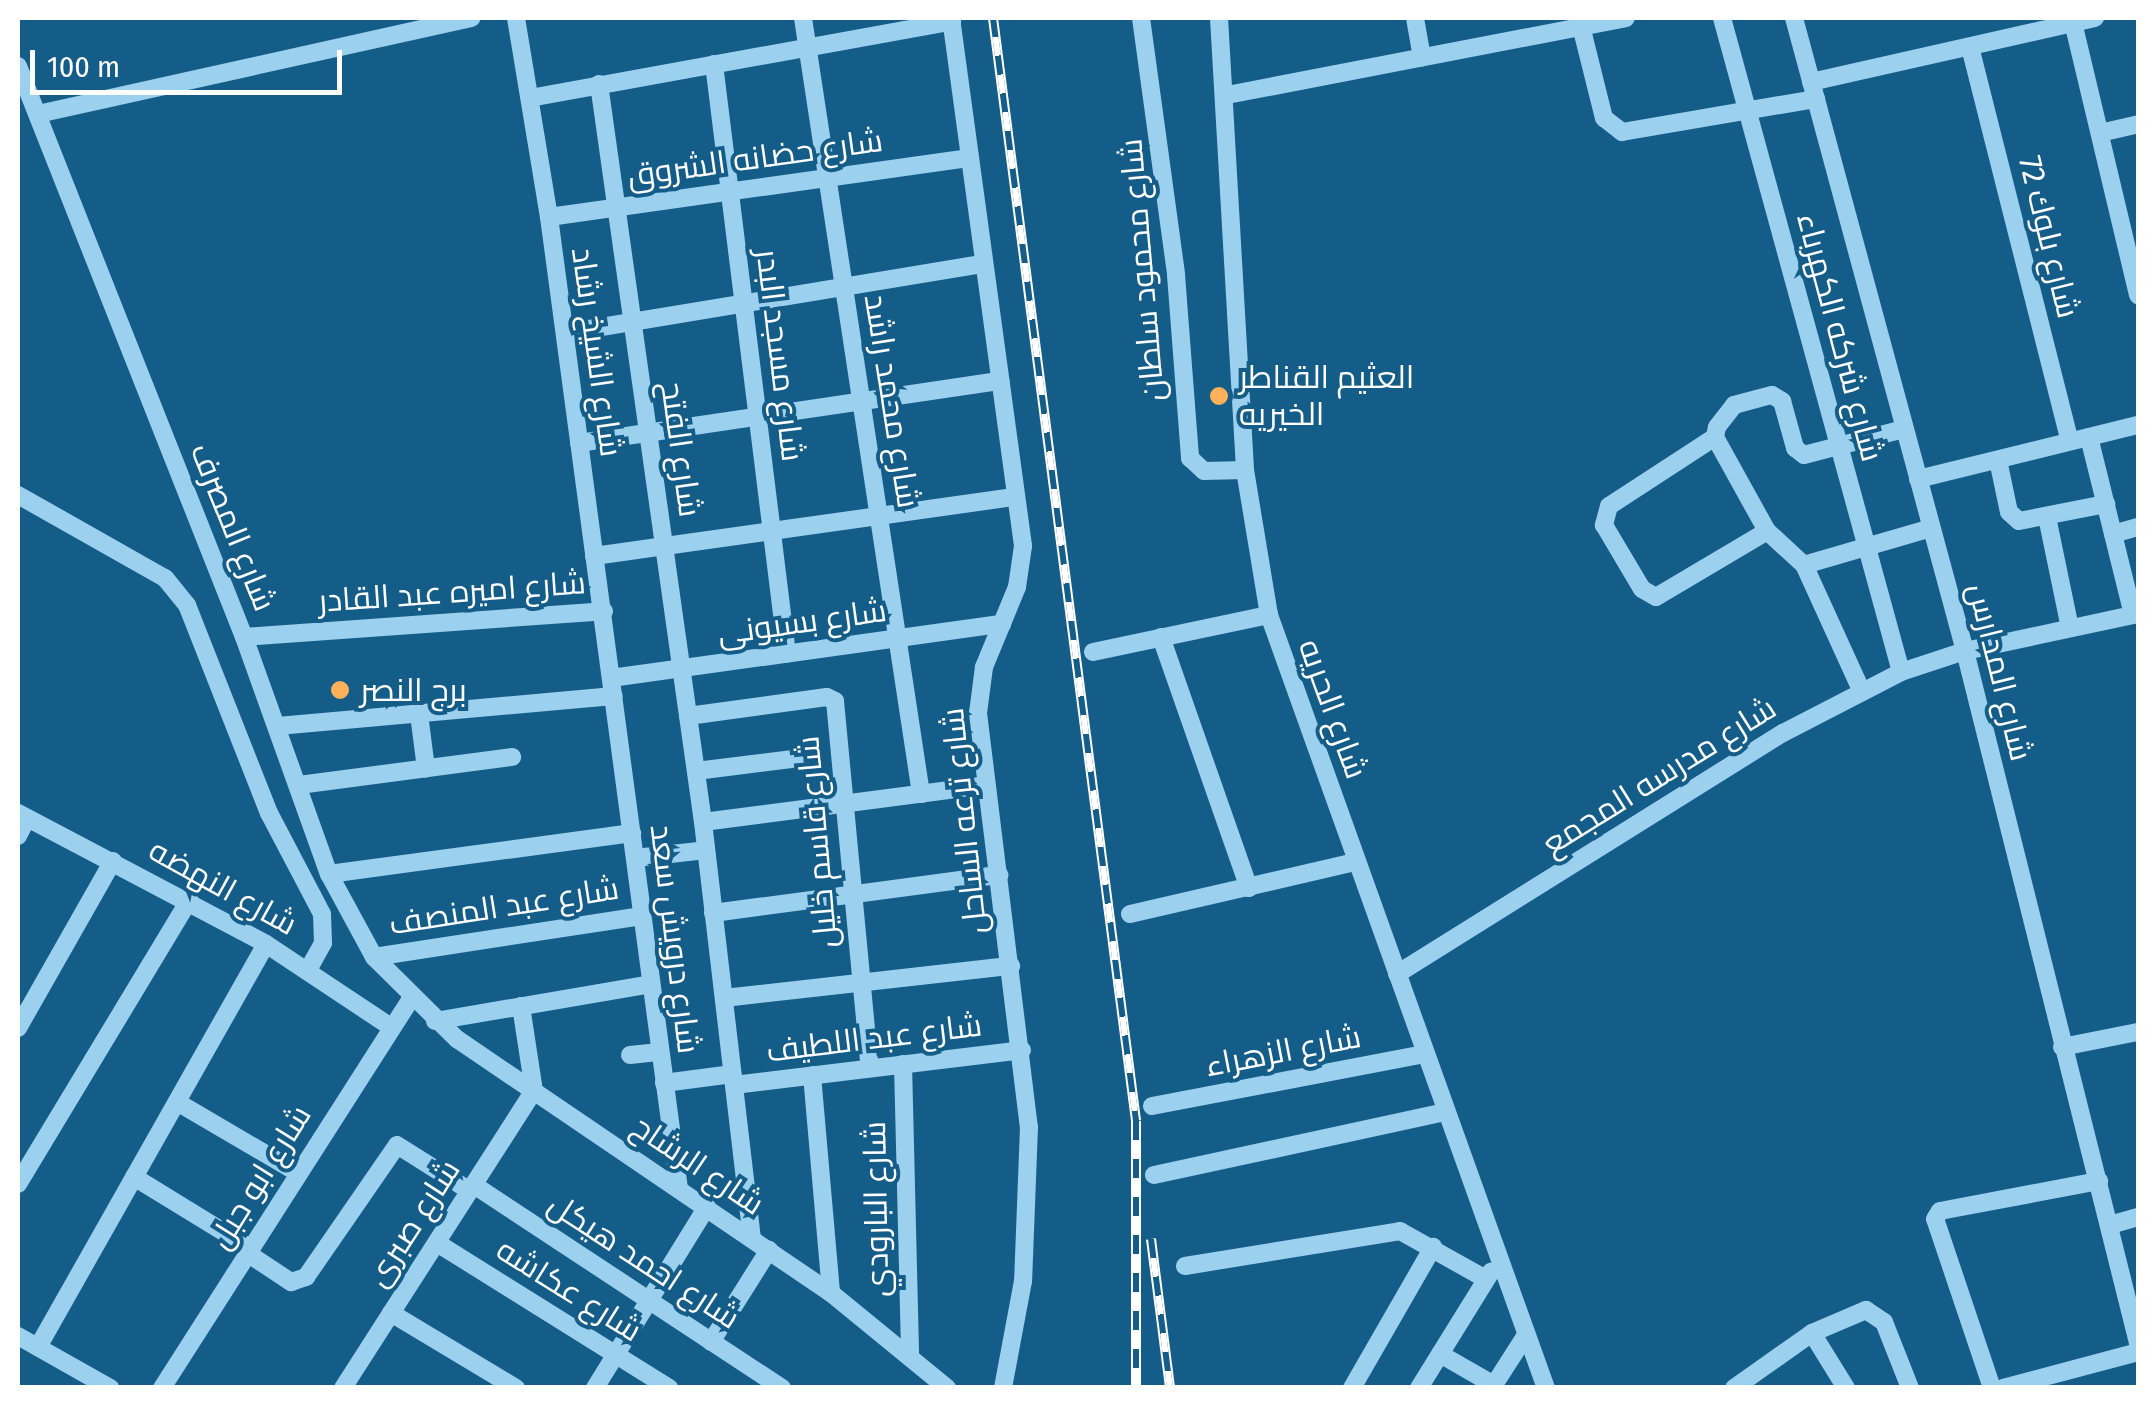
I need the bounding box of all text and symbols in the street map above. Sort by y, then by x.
scale bar [35,30,348,92]
text: 100 m [47,49,120,85]
street label: شارع حضانه الشروق [625,121,885,195]
street label: شارع محمود سلطان [1111,137,1173,403]
street label: شارع بلوك 72 [2010,152,2088,322]
street label: شارع شركه الكهرباء [1788,209,1892,465]
street label: شارع الشيخ رشاد [563,245,631,459]
street label: شارع مسجد البدر [748,247,812,463]
street label: شارع محمد راشد [856,291,928,511]
place label: العثيم القناطر الخيريه [1239,359,1414,434]
street label: شارع الفتح [652,379,710,519]
marker: العثيم القناطر الخيريه [1208,385,1230,407]
street label: شارع المصرف [182,438,284,616]
street label: شارع اميره عبد القادر [317,563,587,621]
street label: شارع المدارس [1959,579,2041,765]
street label: شارع بسيونى [715,591,889,653]
street label: شارع الحريه [1290,634,1376,784]
place label: برج النصر [360,671,467,709]
marker: برج النصر [329,679,351,701]
street label: شارع مدرسه المجمع [1535,689,1783,863]
street label: شارع ترعه الساحل [933,706,995,936]
street label: شارع قاسم خليل [789,734,845,950]
street label: شارع درويش سعد [642,822,708,1056]
street label: شارع النهضه [142,831,304,943]
street label: شارع عبد المنصف [386,869,622,943]
street label: شارع عبد اللطيف [764,1006,984,1070]
street label: شارع الزهراء [1202,1017,1364,1085]
street label: شارع ابو جبل [201,1098,319,1256]
street label: شارع الرشاح [625,1107,771,1223]
street label: شارع البارودي [855,1121,897,1297]
street label: شارع صبرى [358,1152,468,1294]
street label: شارع احمد هيكل [541,1185,747,1337]
street label: شارع عكاشه [489,1230,649,1350]

